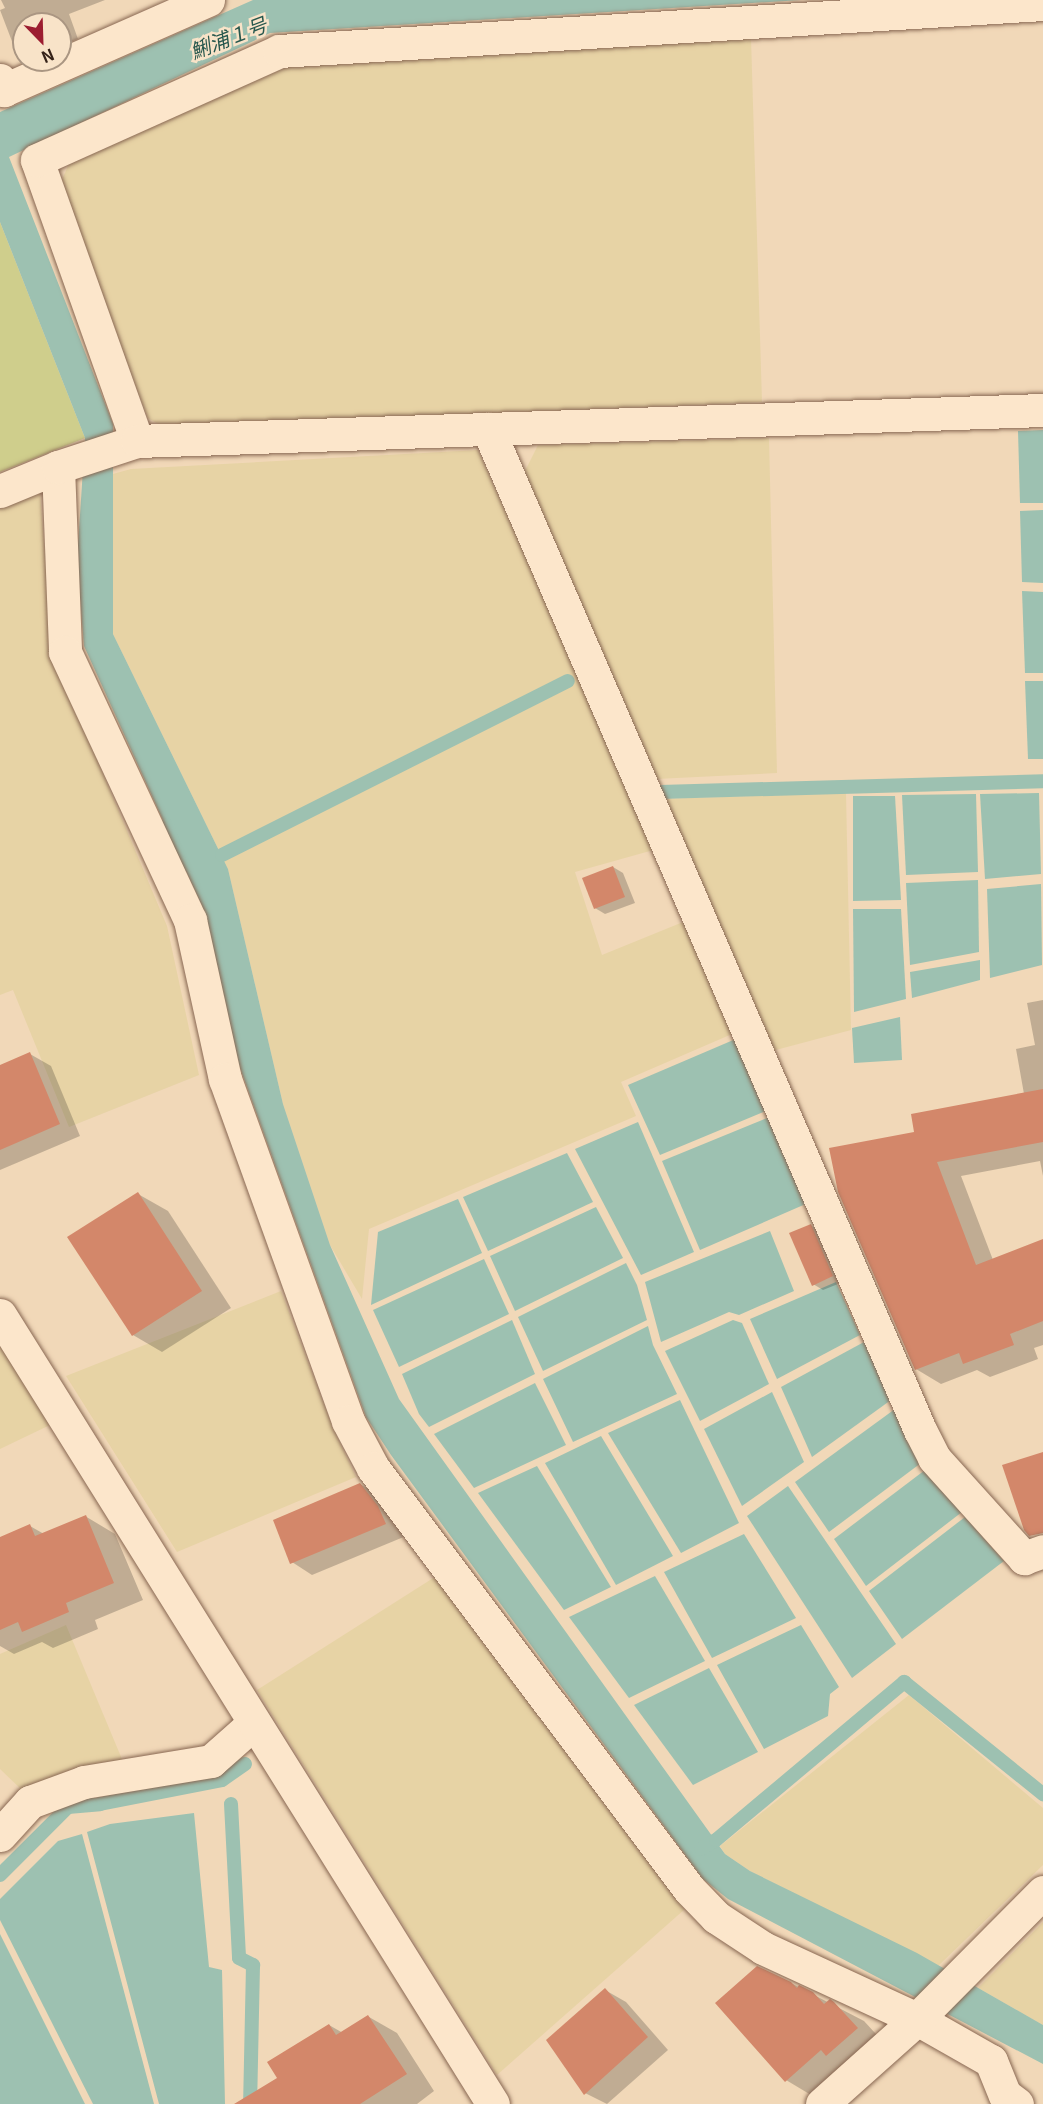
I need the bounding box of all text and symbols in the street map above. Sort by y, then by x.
water label: 鯏浦１号 [186,11,270,63]
north arrow [12,12,72,72]
text: N [38,43,58,70]

